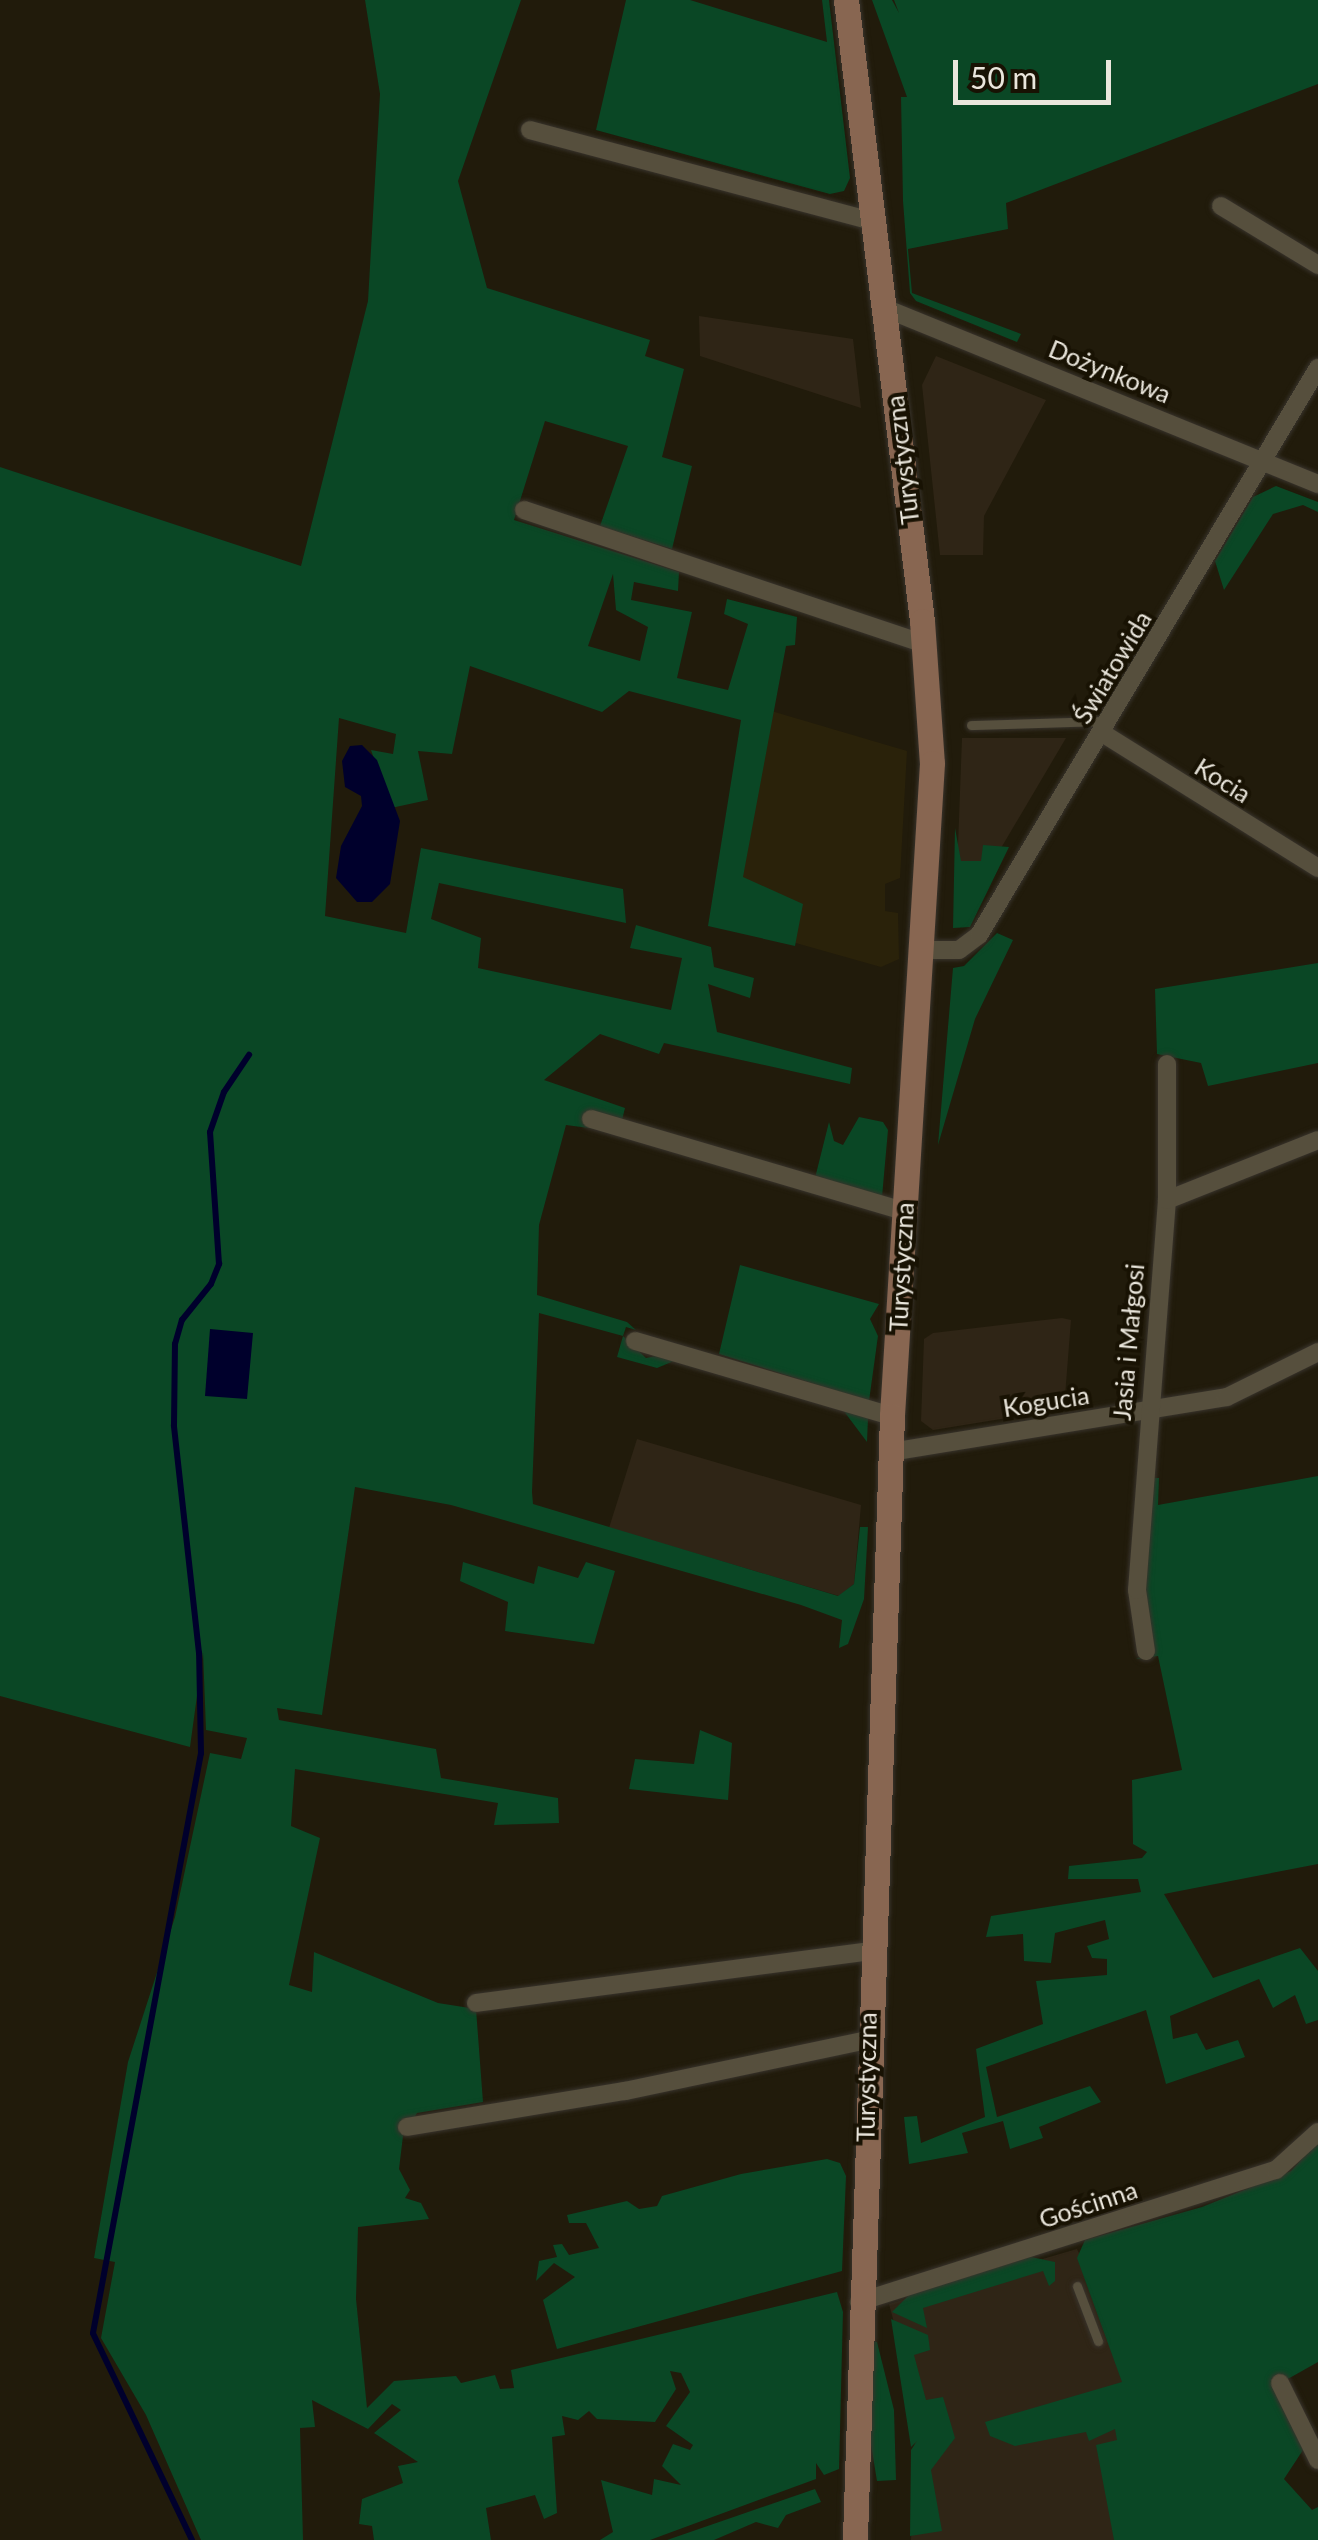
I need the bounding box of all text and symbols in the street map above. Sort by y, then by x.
scale bar [958,40,1116,102]
text: 50 m [970,59,1037,95]
street label: Dożynkowa [1045,333,1175,409]
street label: Turystyczna [879,394,925,526]
street label: Światowida [1067,605,1157,729]
street label: Kocia [1190,751,1256,809]
street label: Turystyczna [883,1201,919,1333]
street label: Jasia i Małgosi [1106,1262,1150,1422]
street label: Kogucia [1001,1379,1091,1423]
street label: Turystyczna [850,2012,882,2142]
street label: Gościnna [1035,2174,1141,2234]

